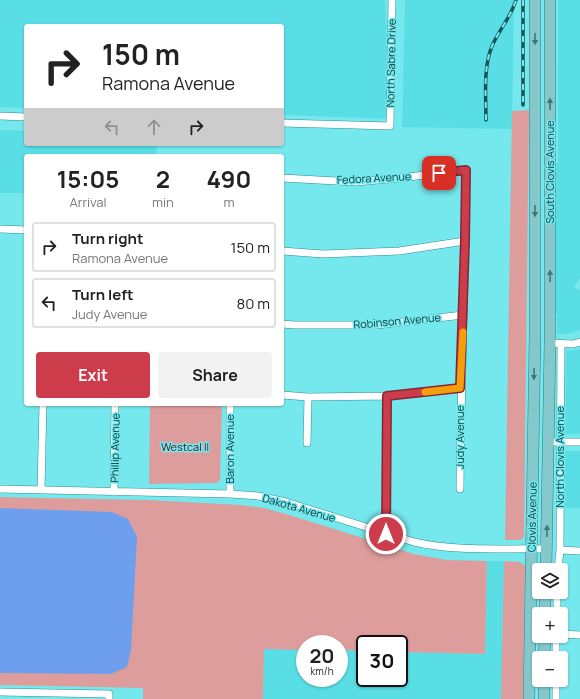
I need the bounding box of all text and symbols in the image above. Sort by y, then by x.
street label: North Sabre Drive [382,18,399,107]
one-way arrow [532,33,538,46]
text: 150 m [102,35,180,73]
icon: right [36,40,88,92]
text: Ramona Avenue [102,71,235,95]
one-way arrow [547,97,553,110]
icon: left [101,116,123,138]
icon: ahead [143,116,165,138]
icon: right [185,116,207,138]
street label: South Clovis Avenue [542,120,557,224]
pin [422,156,456,190]
text: 15:05 [57,162,119,195]
text: 2 [156,162,170,195]
text: 490 [207,162,251,195]
icon: arrive [428,162,450,184]
street label: Fedora Avenue [336,168,412,187]
text: Arrival [69,193,107,211]
text: min [152,193,174,211]
text: m [223,193,234,211]
one-way arrow [532,205,538,218]
text: Turn right [72,228,143,249]
icon: right [38,236,60,258]
text: 150 m [231,237,270,258]
text: Ramona Avenue [72,249,168,267]
one-way arrow [547,269,553,282]
text: Turn left [72,284,134,305]
icon: left [38,292,60,314]
text: 80 m [236,293,270,314]
text: Judy Avenue [72,305,147,323]
street label: Robinson Avenue [353,309,442,332]
button: Exit [36,352,150,398]
button: Share [158,352,272,398]
one-way arrow [531,368,537,381]
street label: Judy Avenue [452,405,467,469]
street label: North Clovis Avenue [552,406,567,508]
street label: Phillip Avenue [106,412,123,483]
street label: Baron Avenue [222,414,237,484]
park label: Westcal II [161,439,209,454]
street label: Clovis Avenue [523,481,540,552]
street label: Dakota Avenue [261,490,338,525]
position arrow [365,513,407,555]
one-way arrow [543,525,550,537]
map controls [532,563,568,687]
button: layers [532,563,568,599]
button: + [532,607,568,643]
speed limit sign: 30 [356,635,408,687]
text: 20 [309,642,335,669]
button: − [532,651,568,687]
text: km/h [310,664,334,678]

